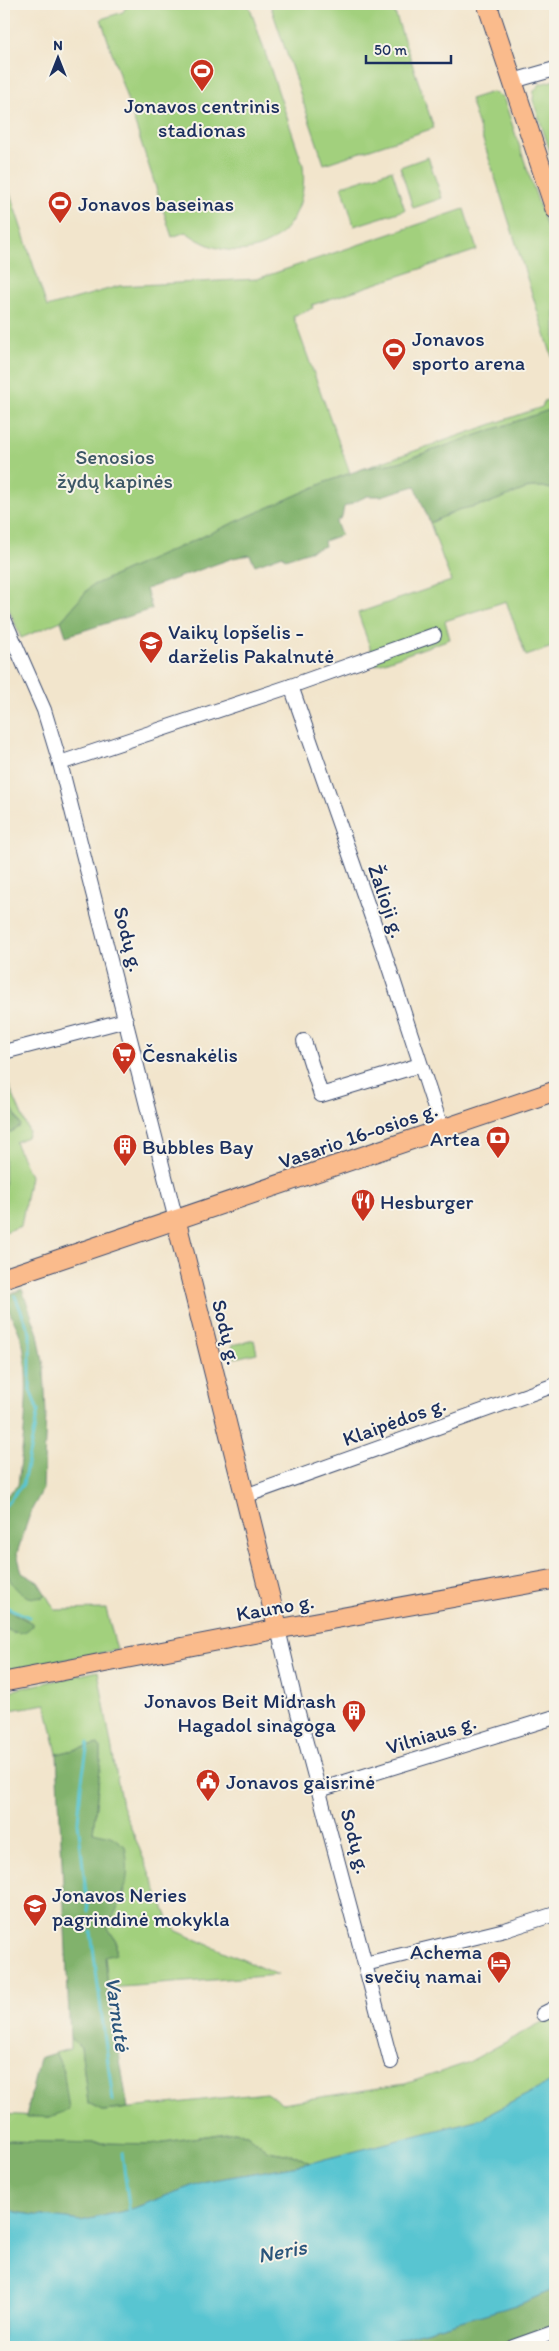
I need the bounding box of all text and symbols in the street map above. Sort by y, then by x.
north arrow [32,32,82,82]
scale bar [366,32,452,64]
text: N [53,37,63,54]
text: 50 m [374,41,407,59]
sports icon: Jonavos centrinis stadionas [189,58,215,92]
place label: Jonavos centrinis stadionas [124,93,280,142]
sports icon: Jonavos baseinas [47,190,73,224]
place label: Jonavos baseinas [78,191,234,216]
place label: Jonavos sporto arena [412,326,525,375]
sports icon: Jonavos sporto arena [381,337,407,371]
park label: Senosios žydų kapinės [57,444,173,493]
place label: Vaikų lopšelis - darželis Pakalnutė [168,619,334,668]
school or university icon: Vaikų lopšelis - darželis Pakalnutė [138,630,164,664]
street label: Žalioji g. [363,861,411,941]
street label: Sodų g. [108,904,150,974]
supermarket icon: Česnakėlis [111,1041,137,1075]
place label: Česnakėlis [142,1042,238,1067]
street label: Vasario 16-osios g. [275,1096,441,1174]
bank icon: Artea [485,1125,511,1159]
place label: Artea [430,1126,480,1151]
building icon: Bubbles Bay [112,1133,138,1167]
place label: Bubbles Bay [142,1134,253,1159]
restaurant icon: Hesburger [350,1188,376,1222]
place label: Hesburger [380,1189,474,1214]
street label: Sodų g. [207,1297,247,1367]
street label: Klaipėdos g. [339,1391,449,1451]
street label: Kauno g. [234,1588,316,1626]
place label: Jonavos Beit Midrash Hagadol sinagoga [144,1688,336,1737]
building icon: Jonavos Beit Midrash Hagadol sinagoga [341,1699,367,1733]
street label: Vilniaus g. [383,1708,479,1760]
public building icon: Jonavos gaisrinė [195,1768,221,1802]
place label: Jonavos gaisrinė [226,1769,375,1794]
street label: Sodų g. [335,1806,377,1876]
place label: Jonavos Neries pagrindinė mokykla [52,1882,230,1931]
school or university icon: Jonavos Neries pagrindinė mokykla [22,1893,48,1927]
place label: Achema svečių namai [365,1939,482,1988]
hotel icon: Achema svečių namai [486,1950,512,1984]
water label: Varnutė [99,1975,137,2054]
water label: Neris [255,2233,310,2269]

